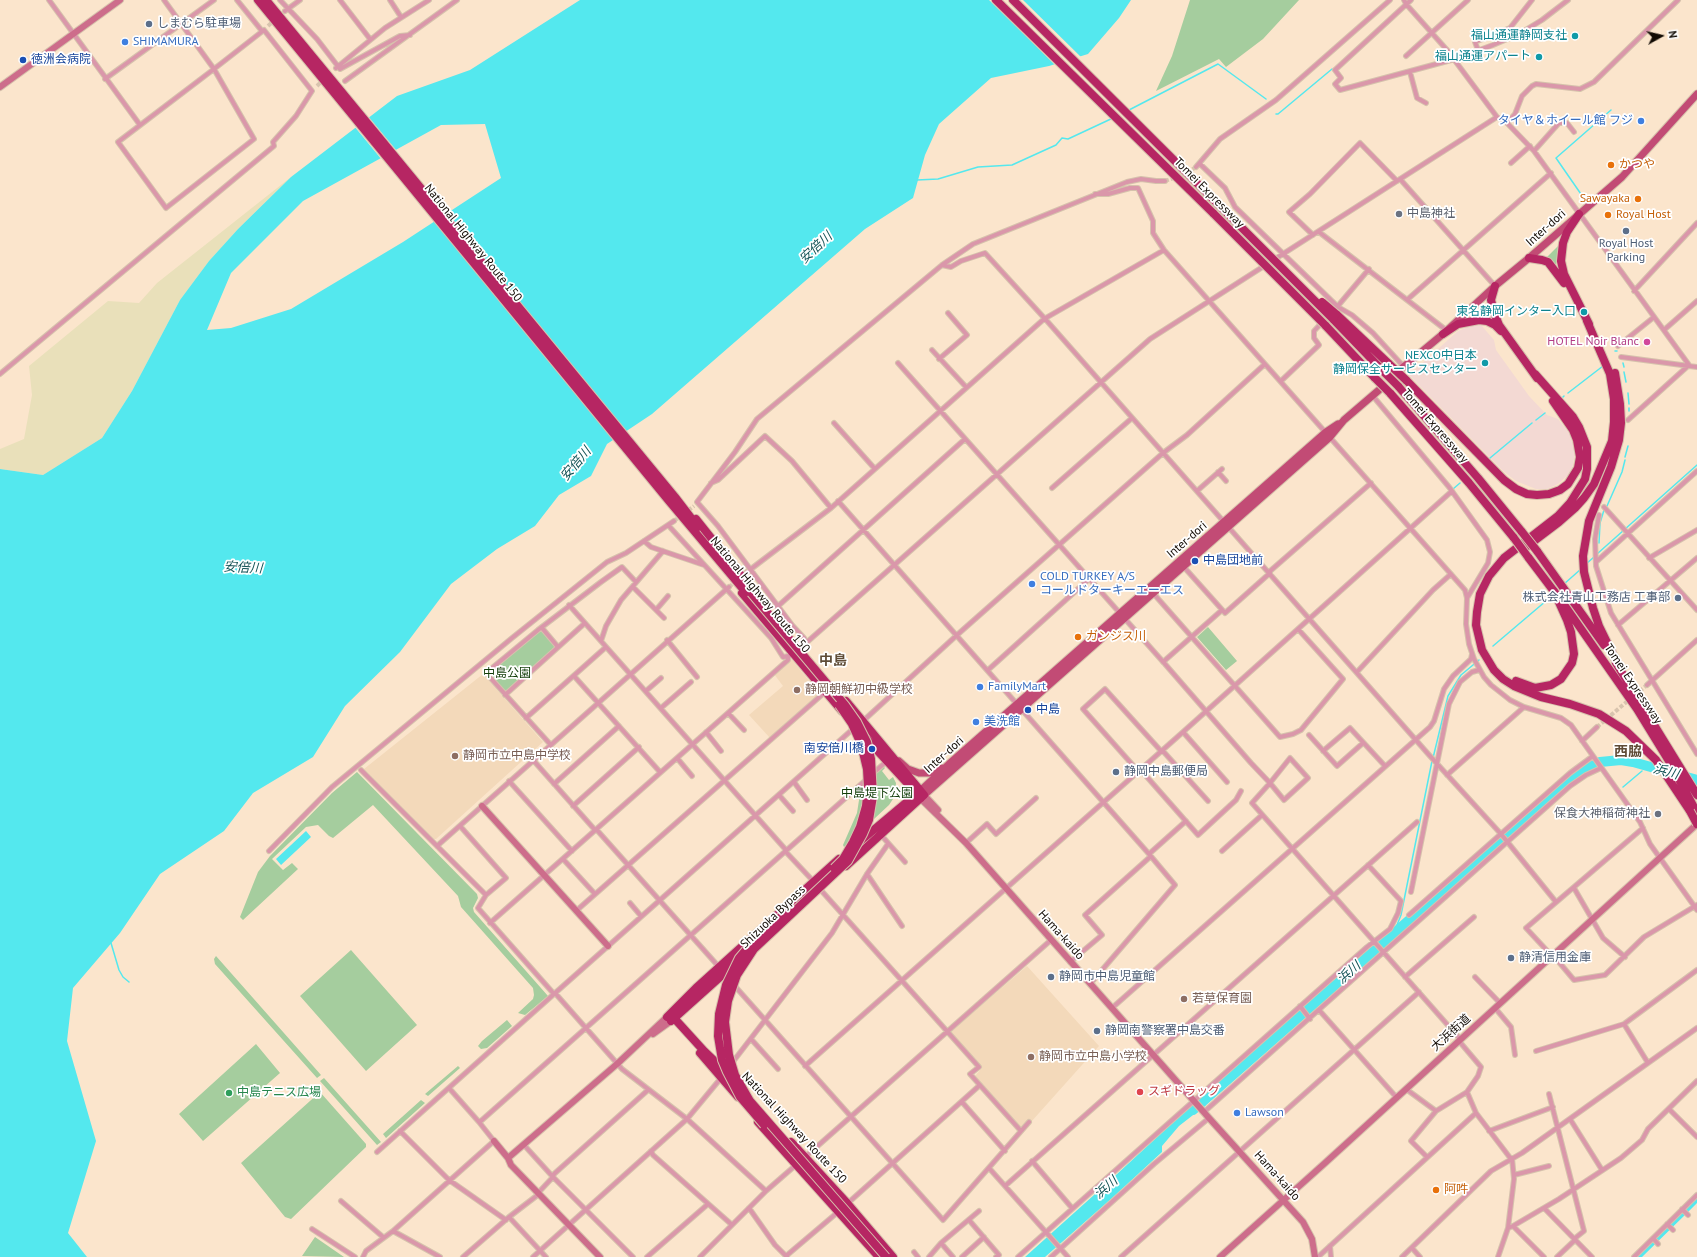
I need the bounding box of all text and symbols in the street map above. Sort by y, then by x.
north arrow [1641,16,1681,56]
place label: しまむら駐車場 [157,17,241,31]
marker: しまむら駐車場 [144,19,154,29]
place label: 福山通運静岡支社 [1471,29,1567,43]
text: N [1665,30,1680,39]
marker: 福山通運静岡支社 [1570,31,1580,41]
place label: SHIMAMURA [133,35,199,49]
marker: SHIMAMURA [120,37,130,47]
place label: 福山通運アパート [1435,50,1531,64]
marker: 福山通運アパート [1534,52,1544,62]
place label: 徳洲会病院 [31,53,91,67]
marker: 徳洲会病院 [18,55,28,65]
place label: タイヤ＆ホイール館 フジ [1498,114,1633,128]
marker: タイヤ＆ホイール館 フジ [1636,116,1646,126]
street label: Tomei Expressway [1171,155,1247,231]
place label: かつや [1619,158,1655,172]
marker: かつや [1606,160,1616,170]
street label: National Highway Route 150 [421,181,525,305]
place label: Sawayaka [1580,192,1630,206]
marker: Sawayaka [1633,194,1643,204]
street label: Inter-dori [1523,206,1569,250]
place label: 中島神社 [1407,207,1455,221]
place label: Royal Host [1616,208,1671,222]
marker: 中島神社 [1394,209,1404,219]
marker: Royal Host [1603,210,1613,220]
marker: Royal Host Parking [1621,226,1631,236]
water label: 安倍川 [796,229,836,267]
place label: Royal Host Parking [1599,237,1653,265]
place label: 東名静岡インター入口 [1456,305,1576,319]
marker: 東名静岡インター入口 [1579,307,1589,317]
place label: HOTEL Noir Blanc [1547,335,1639,349]
marker: HOTEL Noir Blanc [1642,337,1652,347]
place label: NEXCO中日本 静岡保全サービスセンター [1333,349,1477,377]
marker: NEXCO中日本 静岡保全サービスセンター [1480,358,1490,368]
street label: Tomei Expressway [1399,386,1471,466]
water label: 安倍川 [557,444,595,484]
street label: Inter-dori [1164,519,1210,561]
street label: National Highway Route 150 [707,534,813,656]
place label: 中島団地前 [1203,554,1263,568]
marker: 中島団地前 [1190,556,1200,566]
water label: 安倍川 [223,559,263,577]
place label: COLD TURKEY A/S コールドターキーエーエス [1040,570,1184,598]
marker: COLD TURKEY A/S コールドターキーエーエス [1027,579,1037,589]
place label: 株式会社青山工務店 工事部 [1523,591,1670,605]
marker: 株式会社青山工務店 工事部 [1673,593,1683,603]
place label: ガンジス川 [1086,630,1146,644]
marker: ガンジス川 [1073,632,1083,642]
street label: Tomei Expressway [1601,641,1665,727]
district label: 中島 [819,653,847,669]
park label: 中島公園 [483,667,531,681]
place label: FamilyMart [988,680,1046,694]
marker: FamilyMart [975,682,985,692]
place label: 静岡朝鮮初中級学校 [805,683,913,697]
marker: 静岡朝鮮初中級学校 [792,685,802,695]
place label: 中島 [1036,703,1060,717]
marker: 中島 [1023,705,1033,715]
place label: 美洗館 [984,715,1020,729]
marker: 美洗館 [971,717,981,727]
street label: Inter-dori [921,733,967,777]
place label: 南安倍川橋 [804,742,864,756]
marker: 南安倍川橋 [867,744,877,754]
district label: 西脇 [1614,744,1642,760]
place label: 静岡市立中島中学校 [463,749,571,763]
marker: 静岡市立中島中学校 [450,751,460,761]
water label: 浜川 [1651,761,1681,783]
place label: 静岡中島郵便局 [1124,765,1208,779]
marker: 静岡中島郵便局 [1111,767,1121,777]
park label: 中島堤下公園 [841,787,913,801]
place label: 保食大神稲荷神社 [1554,807,1650,821]
marker: 保食大神稲荷神社 [1653,809,1663,819]
street label: Shizuoka Bypass [738,882,808,952]
street label: Hama-kaido [1035,907,1087,963]
place label: 静清信用金庫 [1519,951,1591,965]
marker: 静清信用金庫 [1506,953,1516,963]
water label: 浜川 [1334,959,1364,987]
place label: 静岡市中島児童館 [1059,970,1155,984]
marker: 静岡市中島児童館 [1046,972,1056,982]
place label: 若草保育園 [1192,992,1252,1006]
marker: 若草保育園 [1179,994,1189,1004]
street label: 大浜街道 [1428,1012,1474,1054]
place label: 静岡南警察署中島交番 [1105,1024,1225,1038]
marker: 静岡南警察署中島交番 [1092,1026,1102,1036]
place label: 静岡市立中島小学校 [1039,1050,1147,1064]
marker: 静岡市立中島小学校 [1026,1052,1036,1062]
street label: National Highway Route 150 [739,1069,849,1187]
place label: スギドラッグ [1148,1085,1220,1099]
place label: 中島テニス広場 [237,1086,321,1100]
marker: スギドラッグ [1135,1087,1145,1097]
marker: 中島テニス広場 [224,1088,234,1098]
place label: Lawson [1245,1106,1284,1120]
marker: Lawson [1232,1108,1242,1118]
street label: Hama-kaido [1251,1148,1303,1204]
water label: 浜川 [1091,1174,1121,1202]
place label: 阿吽 [1444,1183,1468,1197]
marker: 阿吽 [1431,1185,1441,1195]

